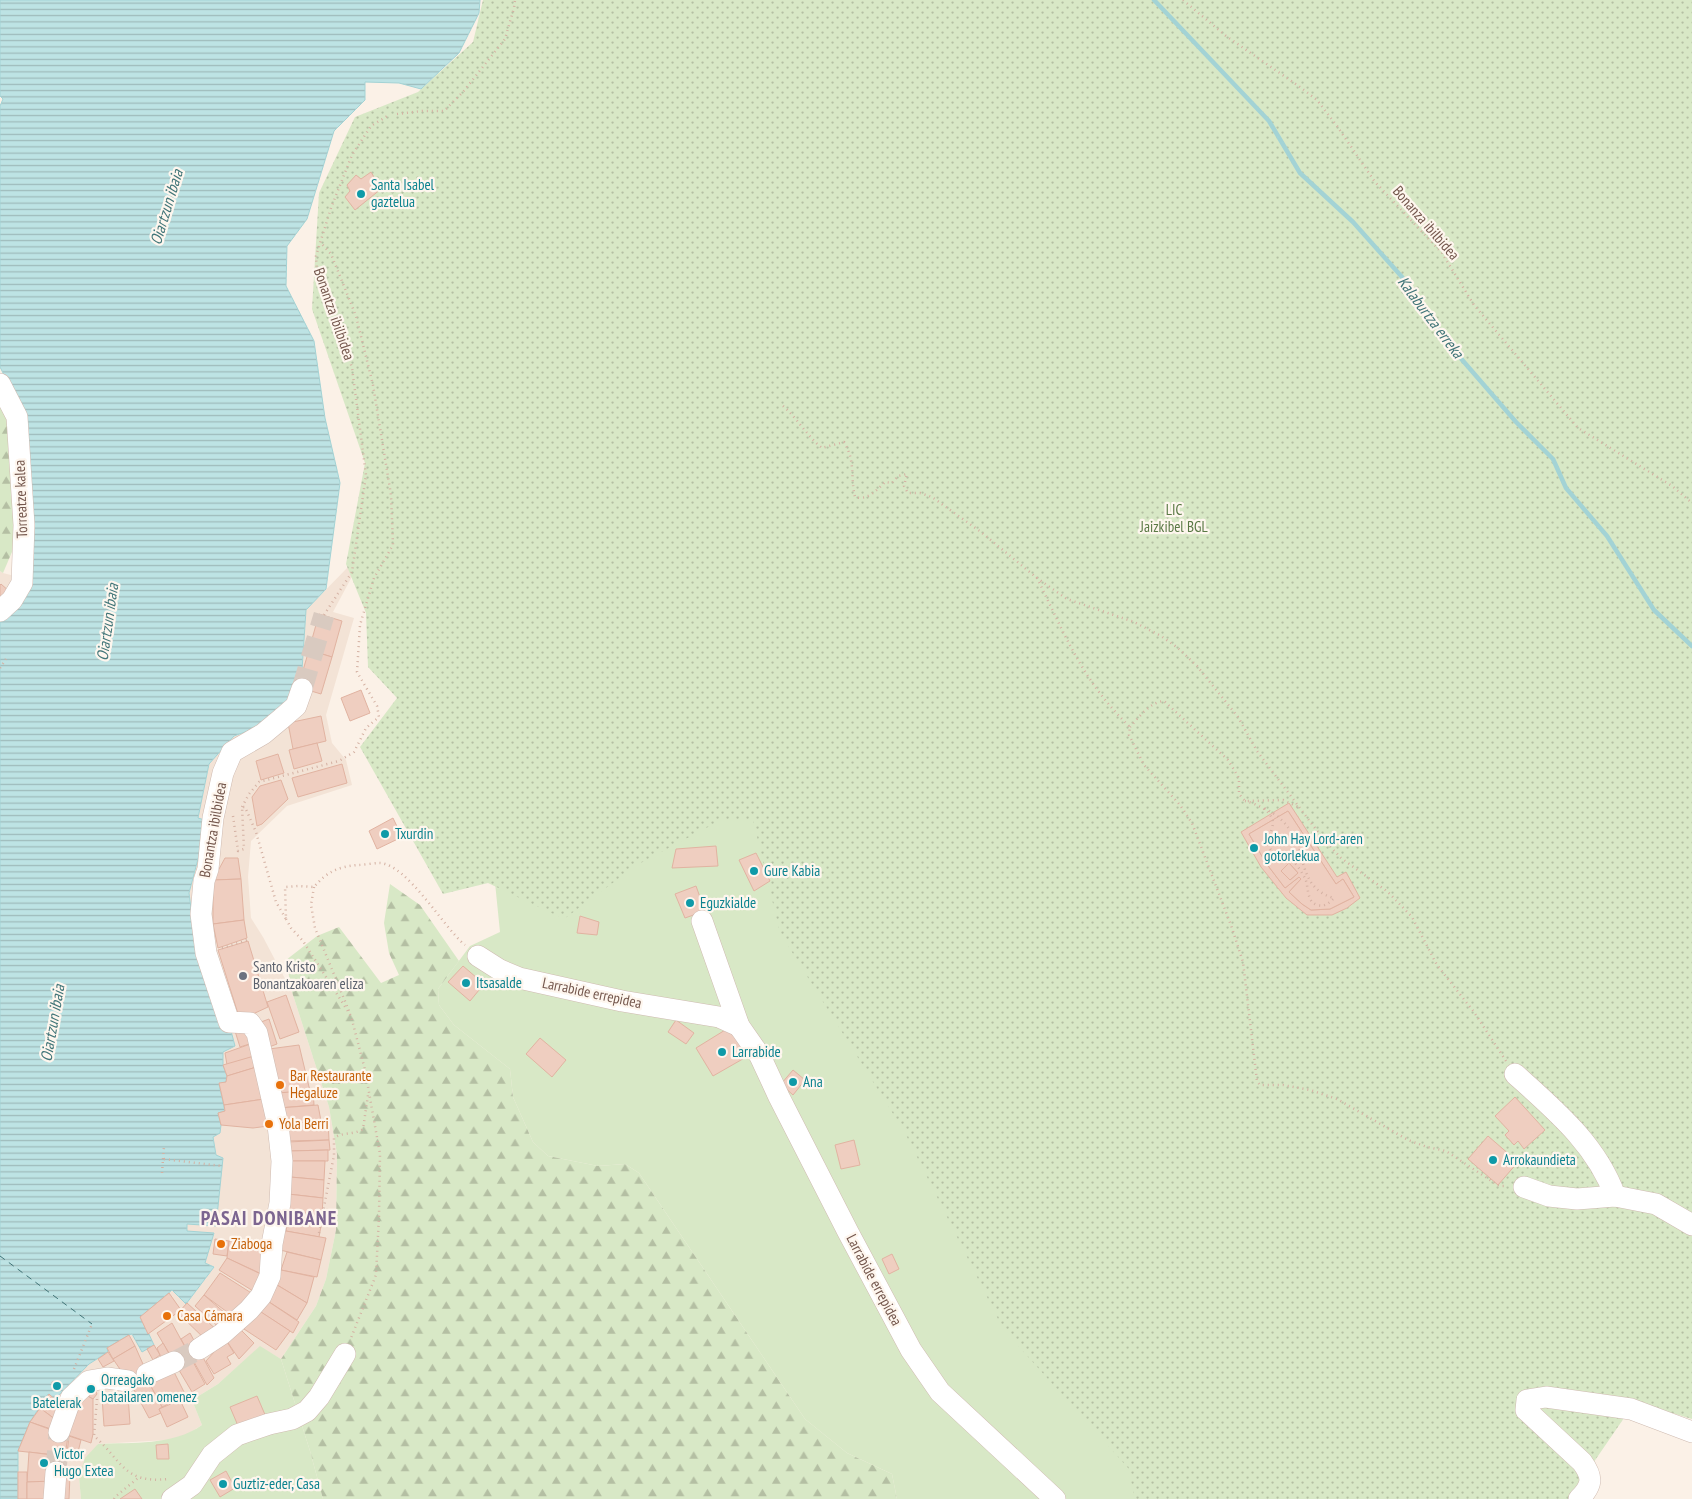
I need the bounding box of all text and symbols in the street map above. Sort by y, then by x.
water label: Oiartzun ibaia [145,165,187,247]
place label: Santa Isabel gaztelua [371,175,435,211]
street label: Bonanza ibilbidea [1389,182,1464,264]
marker: Santa Isabel gaztelua [355,188,367,200]
street label: Bonantza ibilbidea [310,265,359,363]
water label: Kalaburtza erreka [1394,272,1469,363]
street label: Torreatze kalea [10,460,31,538]
park label: LIC Jaizkibel BGL [1139,500,1208,536]
water label: Oiartzun ibaia [92,581,123,662]
street label: Bonantza ibilbidea [195,781,230,879]
place label: Txurdin [395,824,433,843]
marker: Txurdin [379,828,391,840]
place label: John Hay Lord-aren gotorlekua [1263,829,1363,865]
marker: John Hay Lord-aren gotorlekua [1248,842,1260,854]
place label: Gure Kabia [764,861,820,880]
marker: Gure Kabia [748,865,760,877]
place label: Eguzkialde [700,893,756,912]
marker: Eguzkialde [684,897,696,909]
place label: Santo Kristo Bonantzakoaren eliza [253,957,364,993]
marker: Santo Kristo Bonantzakoaren eliza [237,970,249,982]
place label: Itsasalde [476,973,522,992]
street label: Larrabide errepidea [541,973,643,1012]
marker: Itsasalde [460,977,472,989]
water label: Oiartzun ibaia [35,981,69,1063]
place label: Larrabide [732,1042,781,1061]
marker: Larrabide [716,1046,728,1058]
place label: Bar Restaurante Hegaluze [290,1066,372,1102]
place label: Ana [803,1072,823,1091]
marker: Ana [787,1076,799,1088]
marker: Bar Restaurante Hegaluze [274,1079,286,1091]
place label: Yola Berri [279,1114,329,1133]
marker: Yola Berri [263,1118,275,1130]
place label: Arrokaundieta [1503,1150,1576,1169]
marker: Arrokaundieta [1487,1154,1499,1166]
district label: PASAI DONIBANE [201,1205,337,1231]
street label: Larrabide errepidea [842,1231,907,1329]
place label: Ziaboga [231,1234,272,1253]
marker: Ziaboga [215,1238,227,1250]
place label: Casa Cámara [177,1306,243,1325]
marker: Casa Cámara [161,1310,173,1322]
place label: Orreagako batailaren omenez [101,1370,197,1406]
marker: Batelerak [51,1380,63,1392]
marker: Orreagako batailaren omenez [85,1383,97,1395]
place label: Batelerak [33,1393,82,1412]
place label: Victor Hugo Extea [53,1444,114,1480]
marker: Victor Hugo Extea [38,1457,50,1469]
place label: Guztiz-eder, Casa [233,1474,320,1493]
marker: Guztiz-eder, Casa [217,1478,229,1490]

